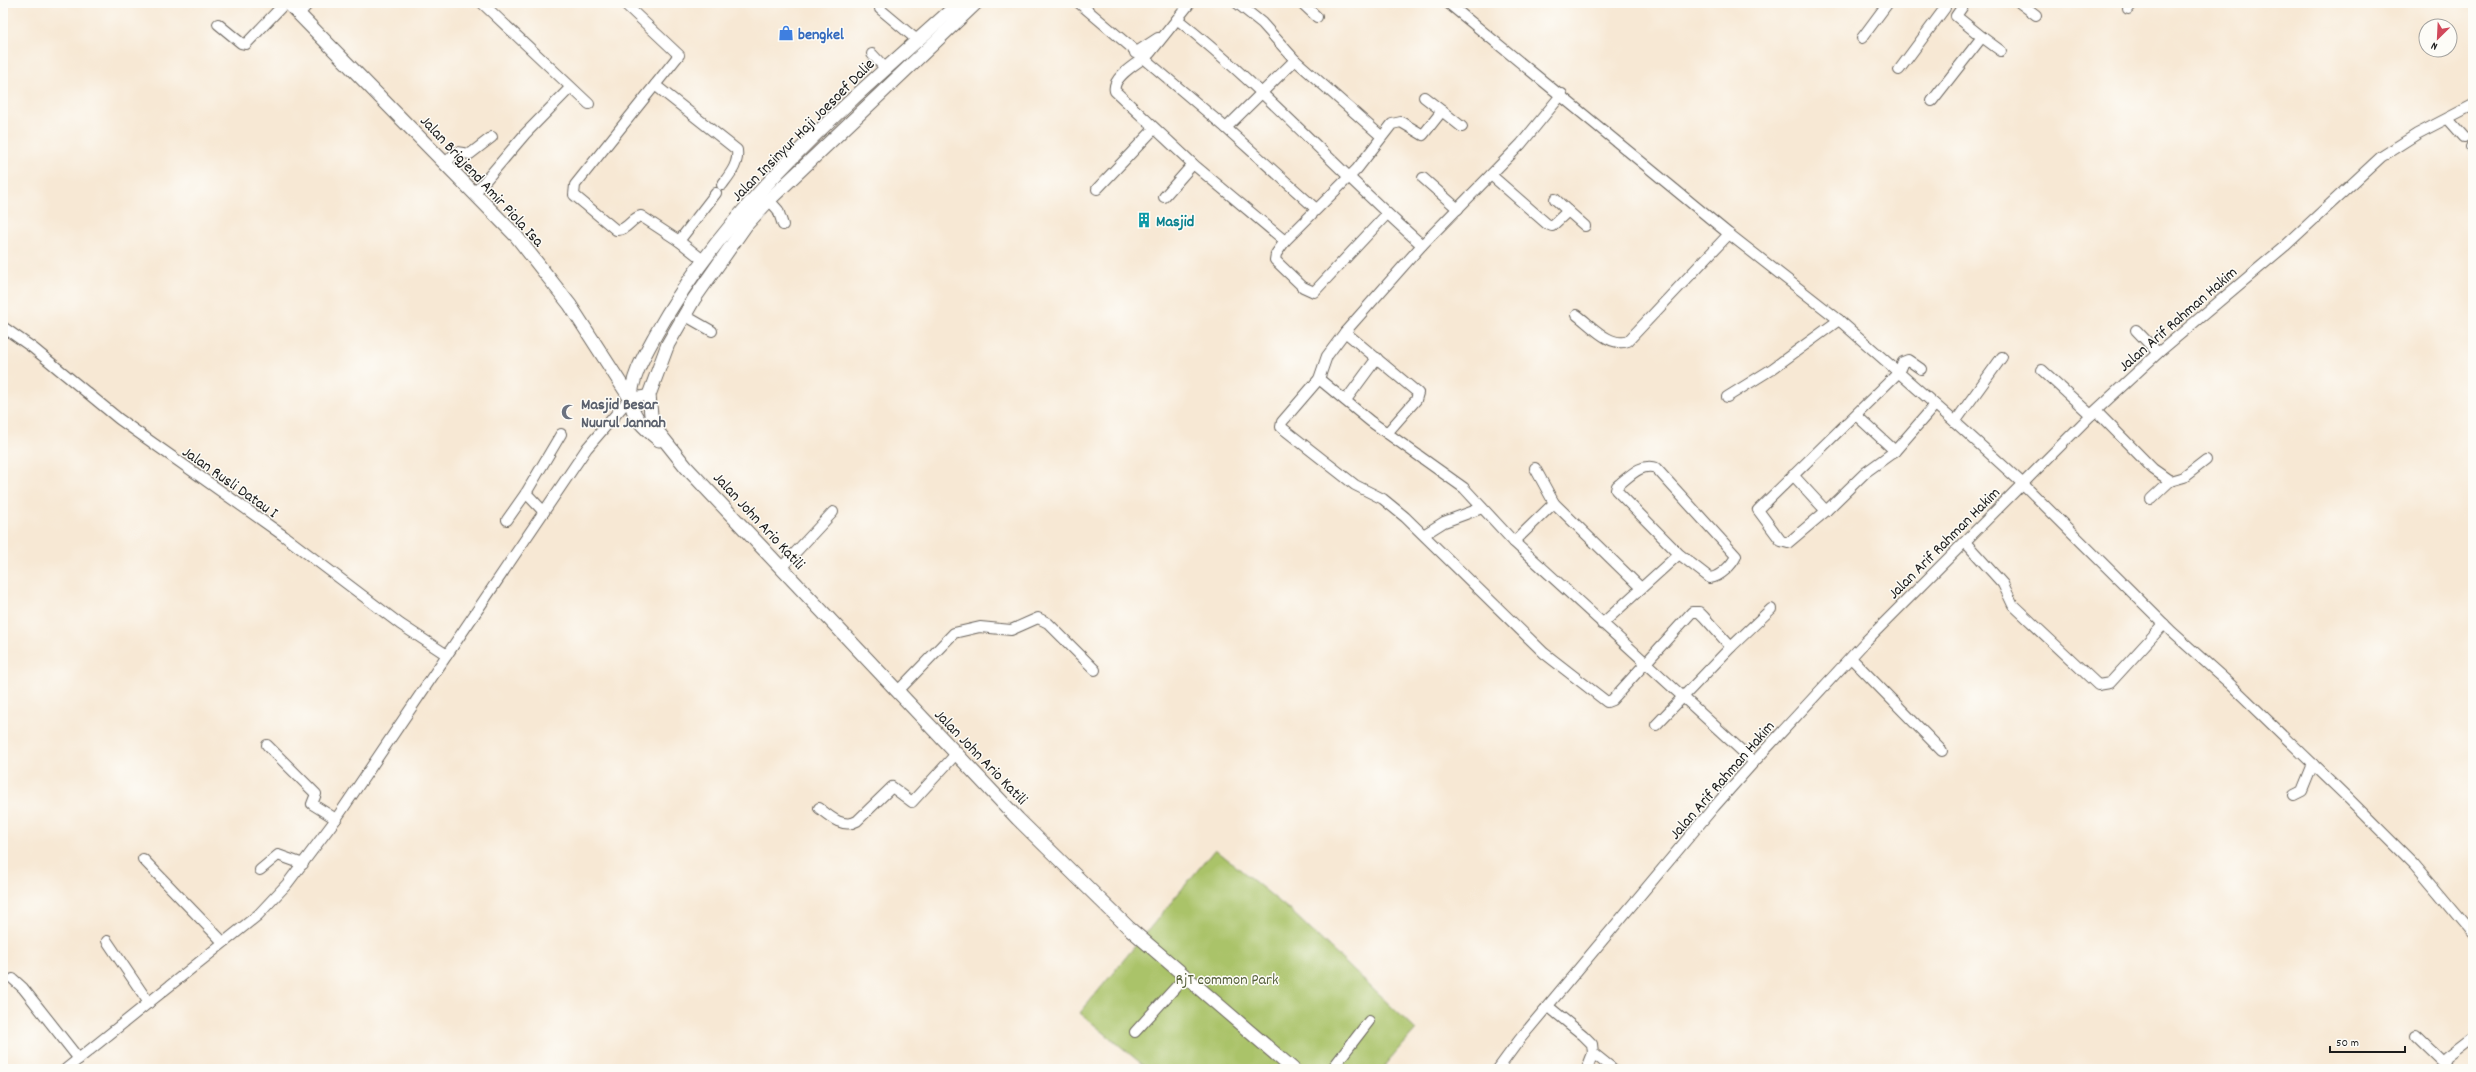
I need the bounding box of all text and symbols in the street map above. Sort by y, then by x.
north arrow [2418,18,2458,58]
shop icon: bengkel [777,24,795,42]
place label: bengkel [798,24,844,47]
text: N [2428,37,2440,54]
street label: Jalan Insinyur Haji Joesoef Dalie [727,54,881,208]
street label: Jalan Brigjend Amir Piola Isa [414,111,549,253]
building icon: Masjid [1135,211,1153,229]
place label: Masjid [1156,211,1194,234]
street label: Jalan Arif Rahman Hakim [2114,262,2243,378]
place label: Masjid Besar Nuurul Jannah [581,394,666,435]
mosque icon: Masjid Besar Nuurul Jannah [560,403,578,421]
street label: Jalan Rusli Datau I [177,441,282,525]
street label: Jalan John Ario Katili [707,468,810,576]
street label: Jalan Arif Rahman Hakim [1883,482,2006,605]
street label: Jalan John Ario Katili [928,704,1032,811]
street label: Jalan Arif Rahman Hakim [1665,716,1781,845]
park label: RjT common Park [1175,969,1279,992]
scale bar [2330,1028,2405,1054]
text: 50 m [2336,1035,2359,1052]

